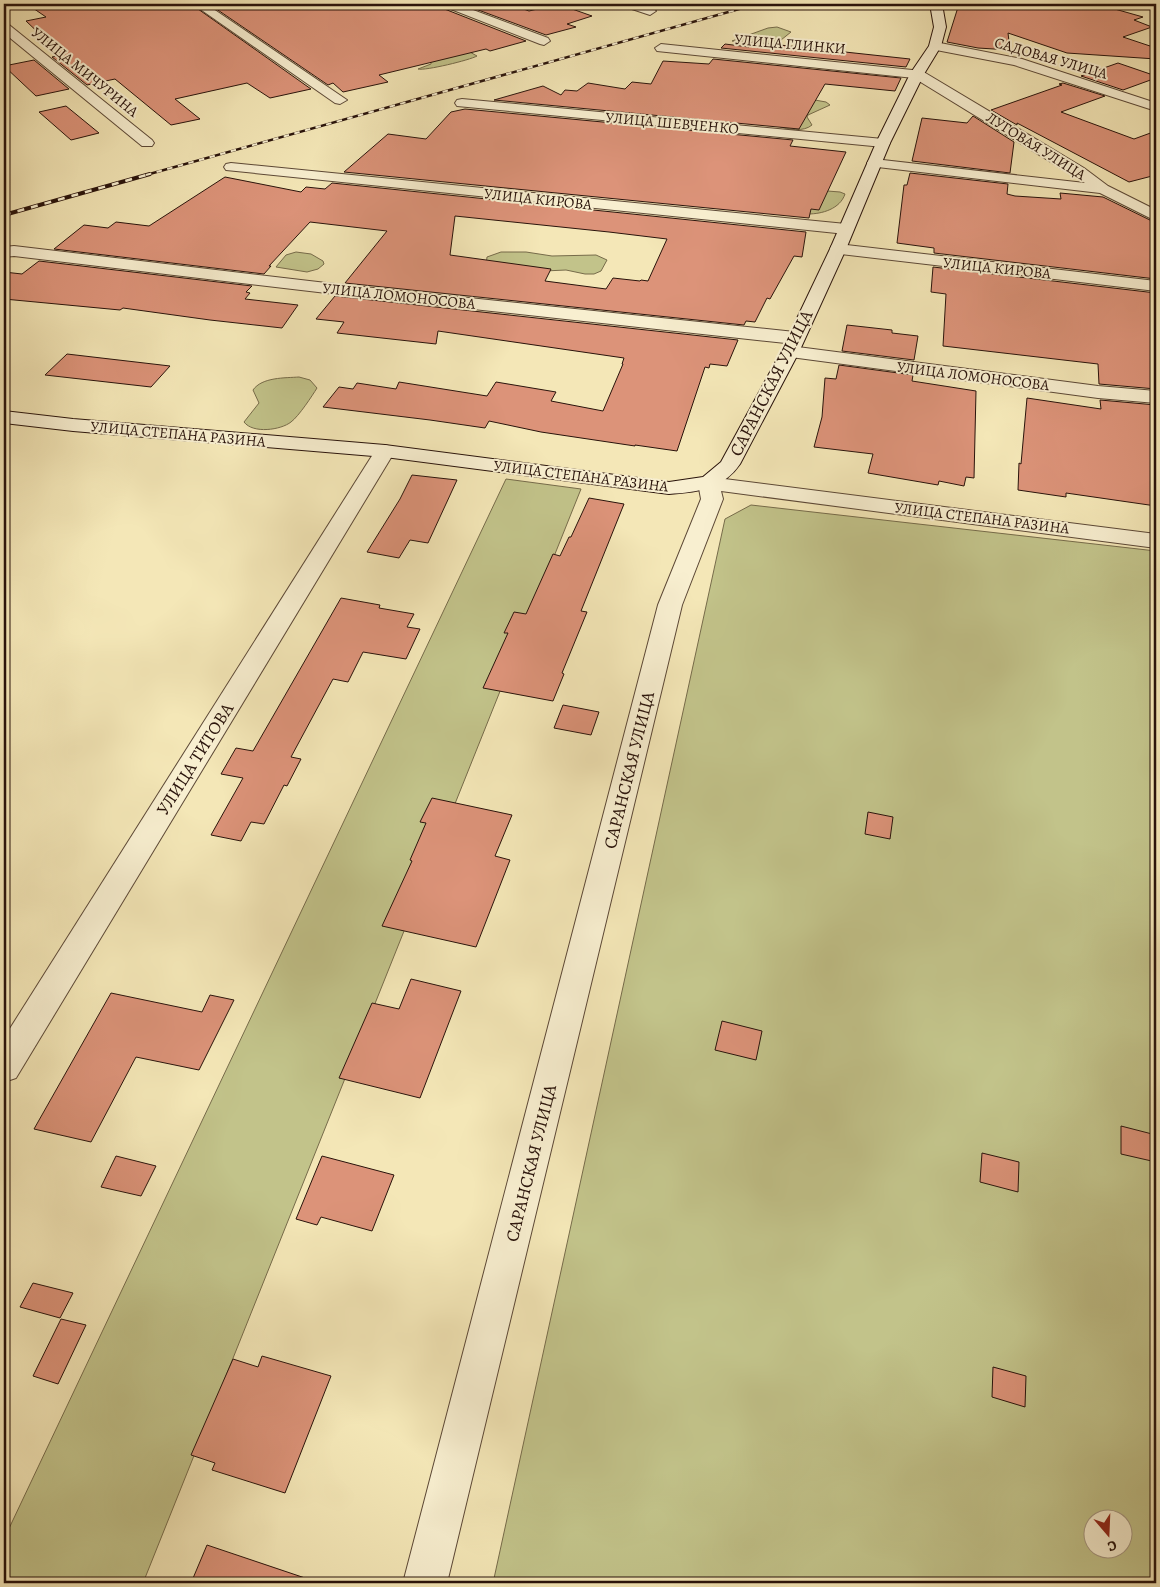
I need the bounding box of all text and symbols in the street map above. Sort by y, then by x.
street label: УЛИЦА МИЧУРИНА [27,22,143,122]
street label: УЛИЦА ГЛИНКИ [733,29,847,59]
street label: САДОВАЯ УЛИЦА [992,32,1110,84]
street label: УЛИЦА ШЕВЧЕНКО [604,107,740,139]
street label: ЛУГОВАЯ УЛИЦА [982,107,1090,185]
street label: УЛИЦА КИРОВА [483,183,593,215]
street label: УЛИЦА КИРОВА [942,252,1052,284]
street label: УЛИЦА ЛОМОНОСОВА [322,278,477,314]
street label: САРАНСКАЯ УЛИЦА [724,305,818,460]
street label: УЛИЦА ЛОМОНОСОВА [896,357,1051,395]
street label: УЛИЦА СТЕПАНА РАЗИНА [90,416,267,452]
street label: УЛИЦА СТЕПАНА РАЗИНА [492,455,670,497]
street label: УЛИЦА СТЕПАНА РАЗИНА [893,497,1071,539]
street label: САРАНСКАЯ УЛИЦА [598,688,660,851]
street label: УЛИЦА ТИТОВА [151,698,239,820]
street label: САРАНСКАЯ УЛИЦА [500,1081,562,1244]
north arrow [1082,1510,1132,1560]
text: С [1105,1535,1119,1556]

